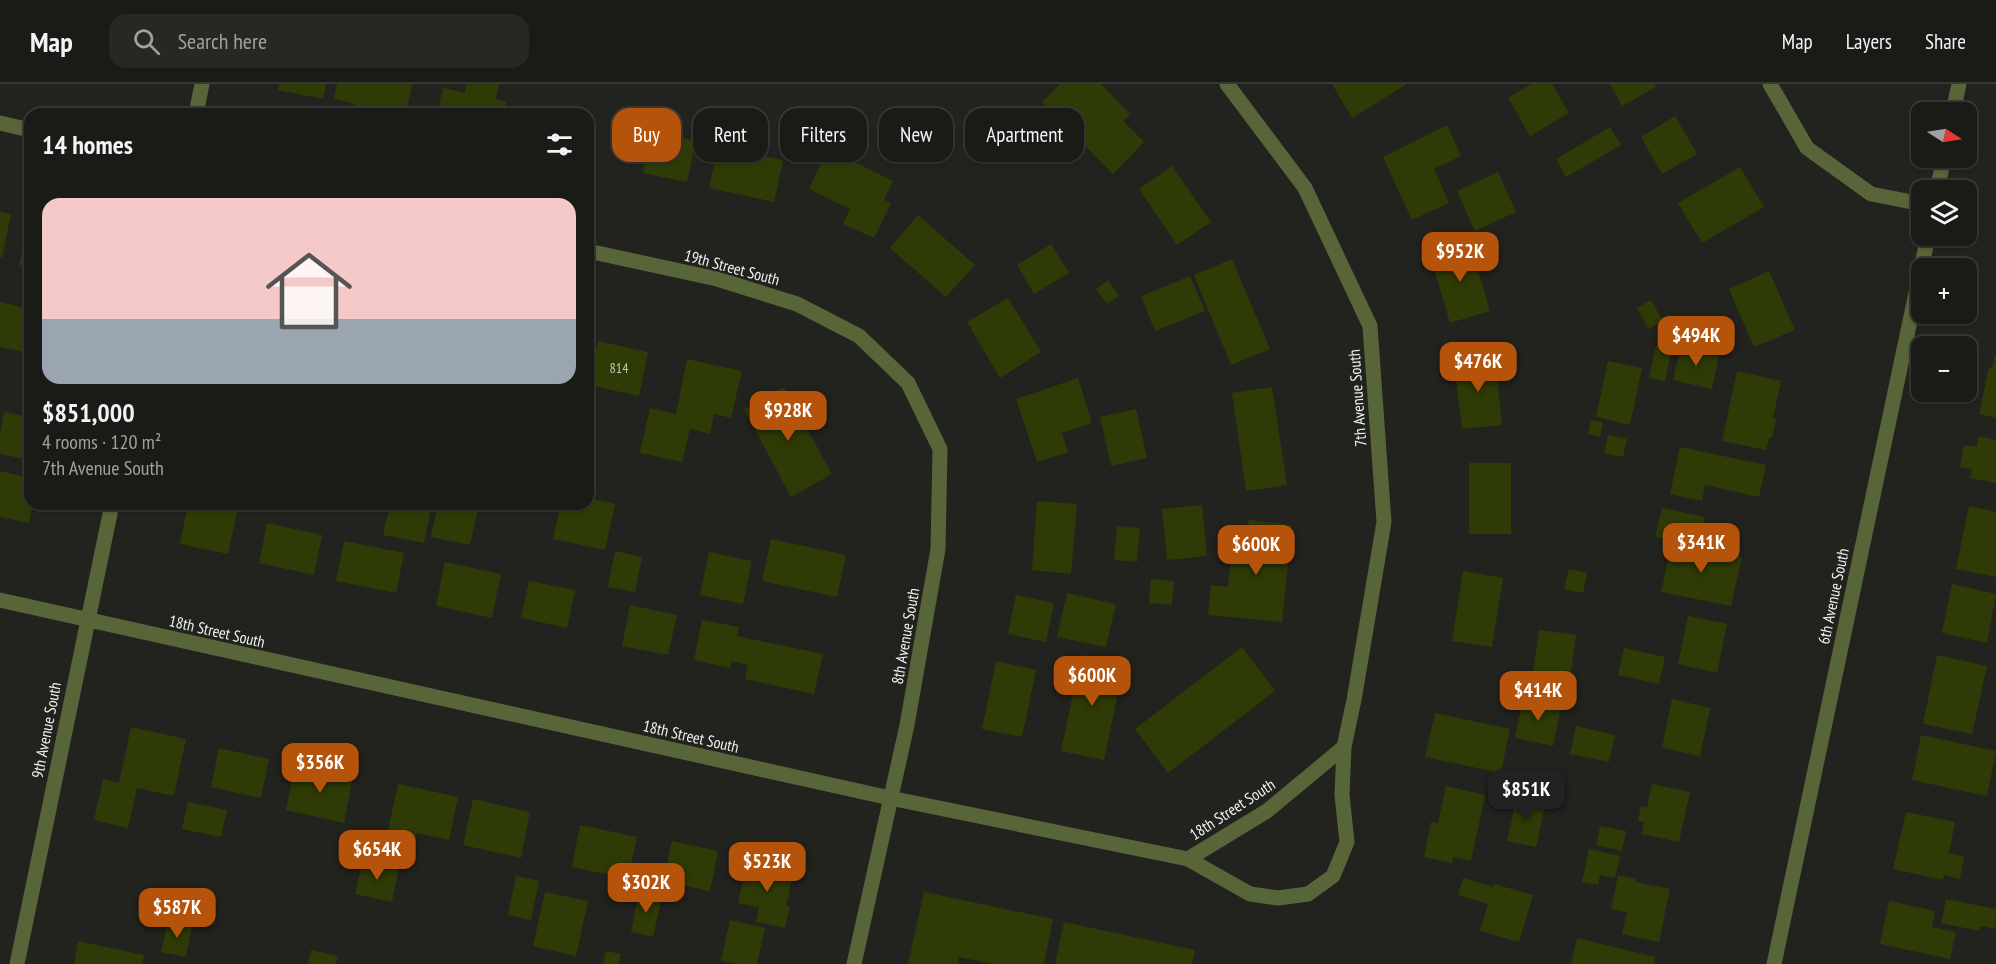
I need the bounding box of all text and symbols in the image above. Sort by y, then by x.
search box [109,14,529,68]
text: Map [30,23,73,60]
icon: search [130,25,163,58]
text: Search here [178,27,267,55]
text: Map [1782,28,1813,55]
text: Layers [1846,28,1892,55]
text: Share [1925,28,1966,55]
north arrow [1911,102,1977,168]
map controls [1911,102,1977,402]
chip: Buy [612,108,681,162]
chip: Rent [693,108,768,162]
chip: Filters [780,108,867,162]
chip: New [879,108,953,162]
chip: Apartment [965,108,1084,162]
text: 14 homes [42,128,133,161]
icon: filters [543,128,576,161]
button: layers [1911,180,1977,246]
pin: $952K [1418,232,1502,283]
icon: home [255,237,363,345]
text: $952K [1436,238,1484,264]
street label: 19th Street South [682,245,782,289]
button: + [1911,258,1977,324]
pin: $494K [1654,316,1738,367]
text: $494K [1672,322,1720,348]
button: − [1911,336,1977,402]
pin: $476K [1436,342,1520,393]
text: $476K [1454,348,1502,374]
street label: 7th Avenue South [1344,349,1370,447]
house number: 814 [610,359,629,377]
pin: $928K [746,391,830,442]
text: $851,000 [42,396,135,429]
text: $928K [764,397,812,423]
text: 4 rooms · 120 m² [42,429,161,455]
text: 7th Avenue South [42,455,164,481]
pin: $341K [1659,523,1743,574]
pin: $600K [1214,525,1298,576]
text: $341K [1677,529,1725,555]
text: $600K [1232,531,1280,557]
street label: 6th Avenue South [1813,546,1853,646]
street label: 8th Avenue South [887,586,923,686]
street label: 18th Street South [167,610,267,652]
pin: $600K [1050,656,1134,707]
text: $600K [1068,662,1116,688]
pin: $414K [1496,671,1580,722]
text: $414K [1514,677,1562,703]
street label: 9th Avenue South [27,680,65,780]
street label: 18th Street South [641,715,741,757]
pin: $356K [278,743,362,794]
text: $356K [296,749,344,775]
pin: $851K [1484,770,1568,821]
street label: 18th Street South [1186,774,1278,844]
text: $851K [1502,776,1550,802]
pin: $654K [335,830,419,881]
text: $654K [353,836,401,862]
pin: $523K [725,842,809,893]
text: $523K [743,848,791,874]
pin: $302K [604,863,688,914]
text: $302K [622,869,670,895]
pin: $587K [135,888,219,939]
text: $587K [153,894,201,920]

